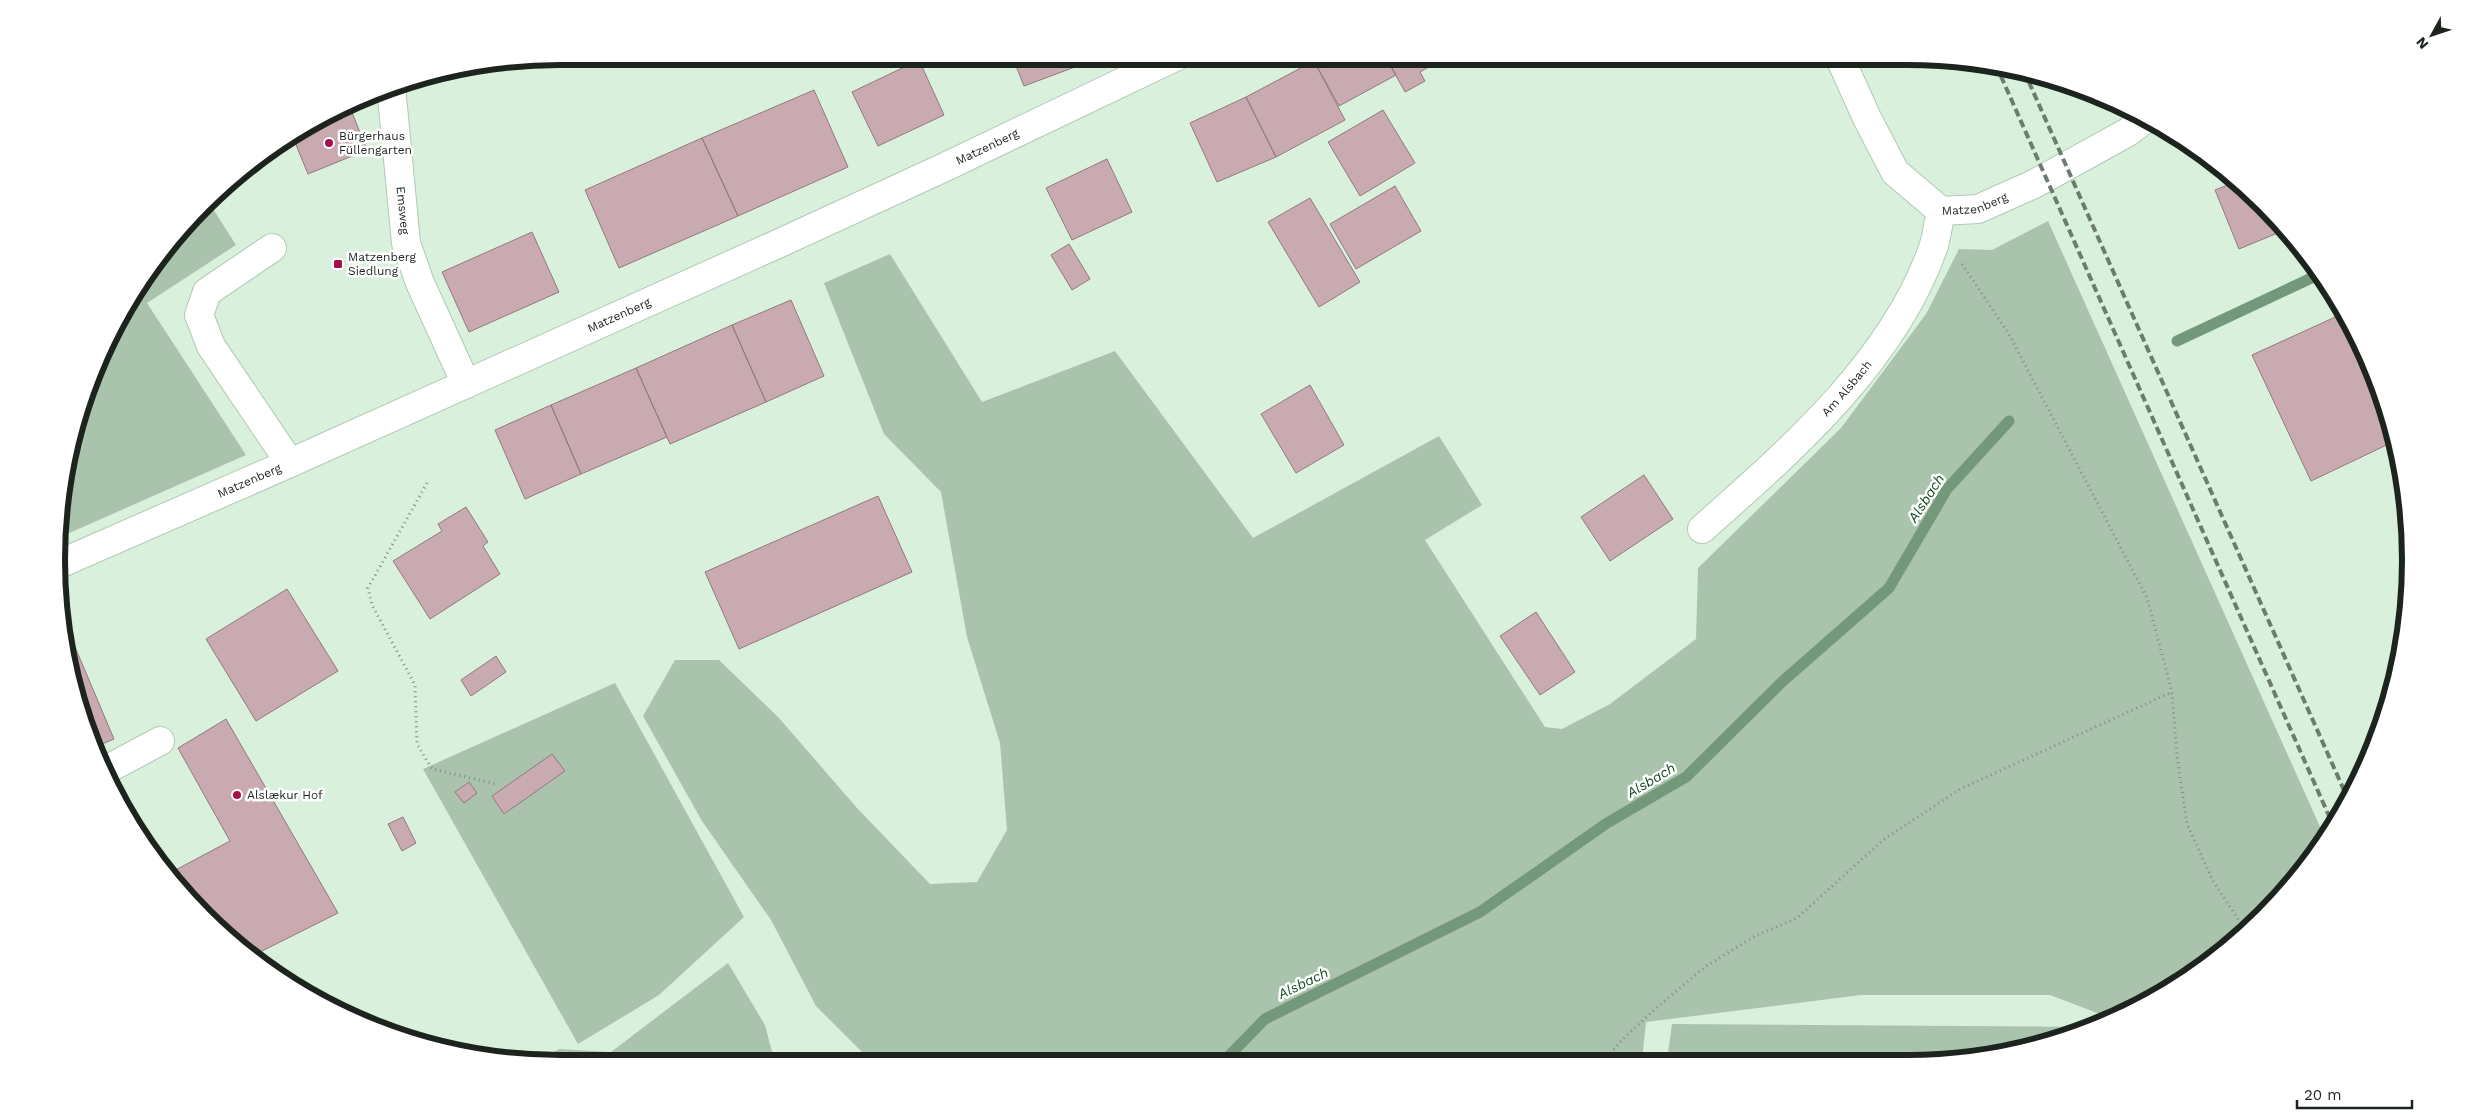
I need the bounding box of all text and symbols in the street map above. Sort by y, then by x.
north arrow [2407,10,2457,60]
text: N [2413,34,2432,52]
street label: Matzenberg [954,126,1021,168]
place label: Bürgerhaus Füllengarten [339,129,412,157]
marker: Bürgerhaus Füllengarten [323,137,335,149]
street label: Emsweg [394,186,412,236]
street label: Matzenberg [1941,189,2010,218]
place label: Matzenberg Siedlung [348,250,416,278]
marker: Matzenberg Siedlung [332,258,344,270]
street label: Matzenberg [585,295,653,336]
street label: Am Alsbach [1819,358,1875,419]
street label: Matzenberg [215,461,284,501]
water label: Alsbach [1904,471,1947,526]
water label: Alsbach [1623,759,1678,801]
place label: Alslækur Hof [247,788,323,802]
marker: Alslækur Hof [231,789,243,801]
water label: Alsbach [1275,964,1331,1002]
scale bar [2297,1078,2412,1110]
text: 20 m [2304,1086,2342,1104]

